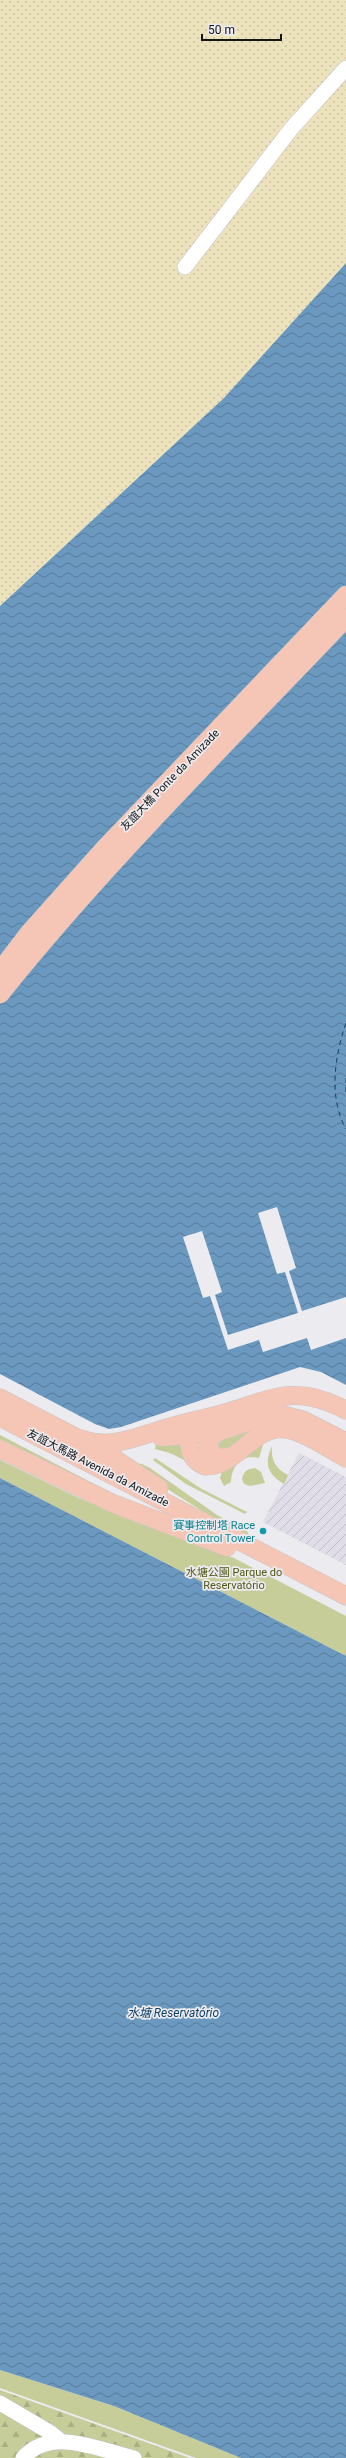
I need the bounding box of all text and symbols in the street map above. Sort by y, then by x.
scale bar [202,16,281,42]
text: 50 m [208,23,235,37]
street label: 友誼大橋 Ponte da Amizade [118,726,222,833]
street label: 友誼大馬路 Avenida da Amizade [25,1427,171,1510]
place label: 賽事控制塔 Race Control Tower [173,1519,255,1545]
marker: 賽事控制塔 Race Control Tower [258,1526,268,1536]
park label: 水塘公園 Parque do Reservatório [186,1566,282,1592]
water label: 水塘 Reservatório [127,2006,219,2020]

